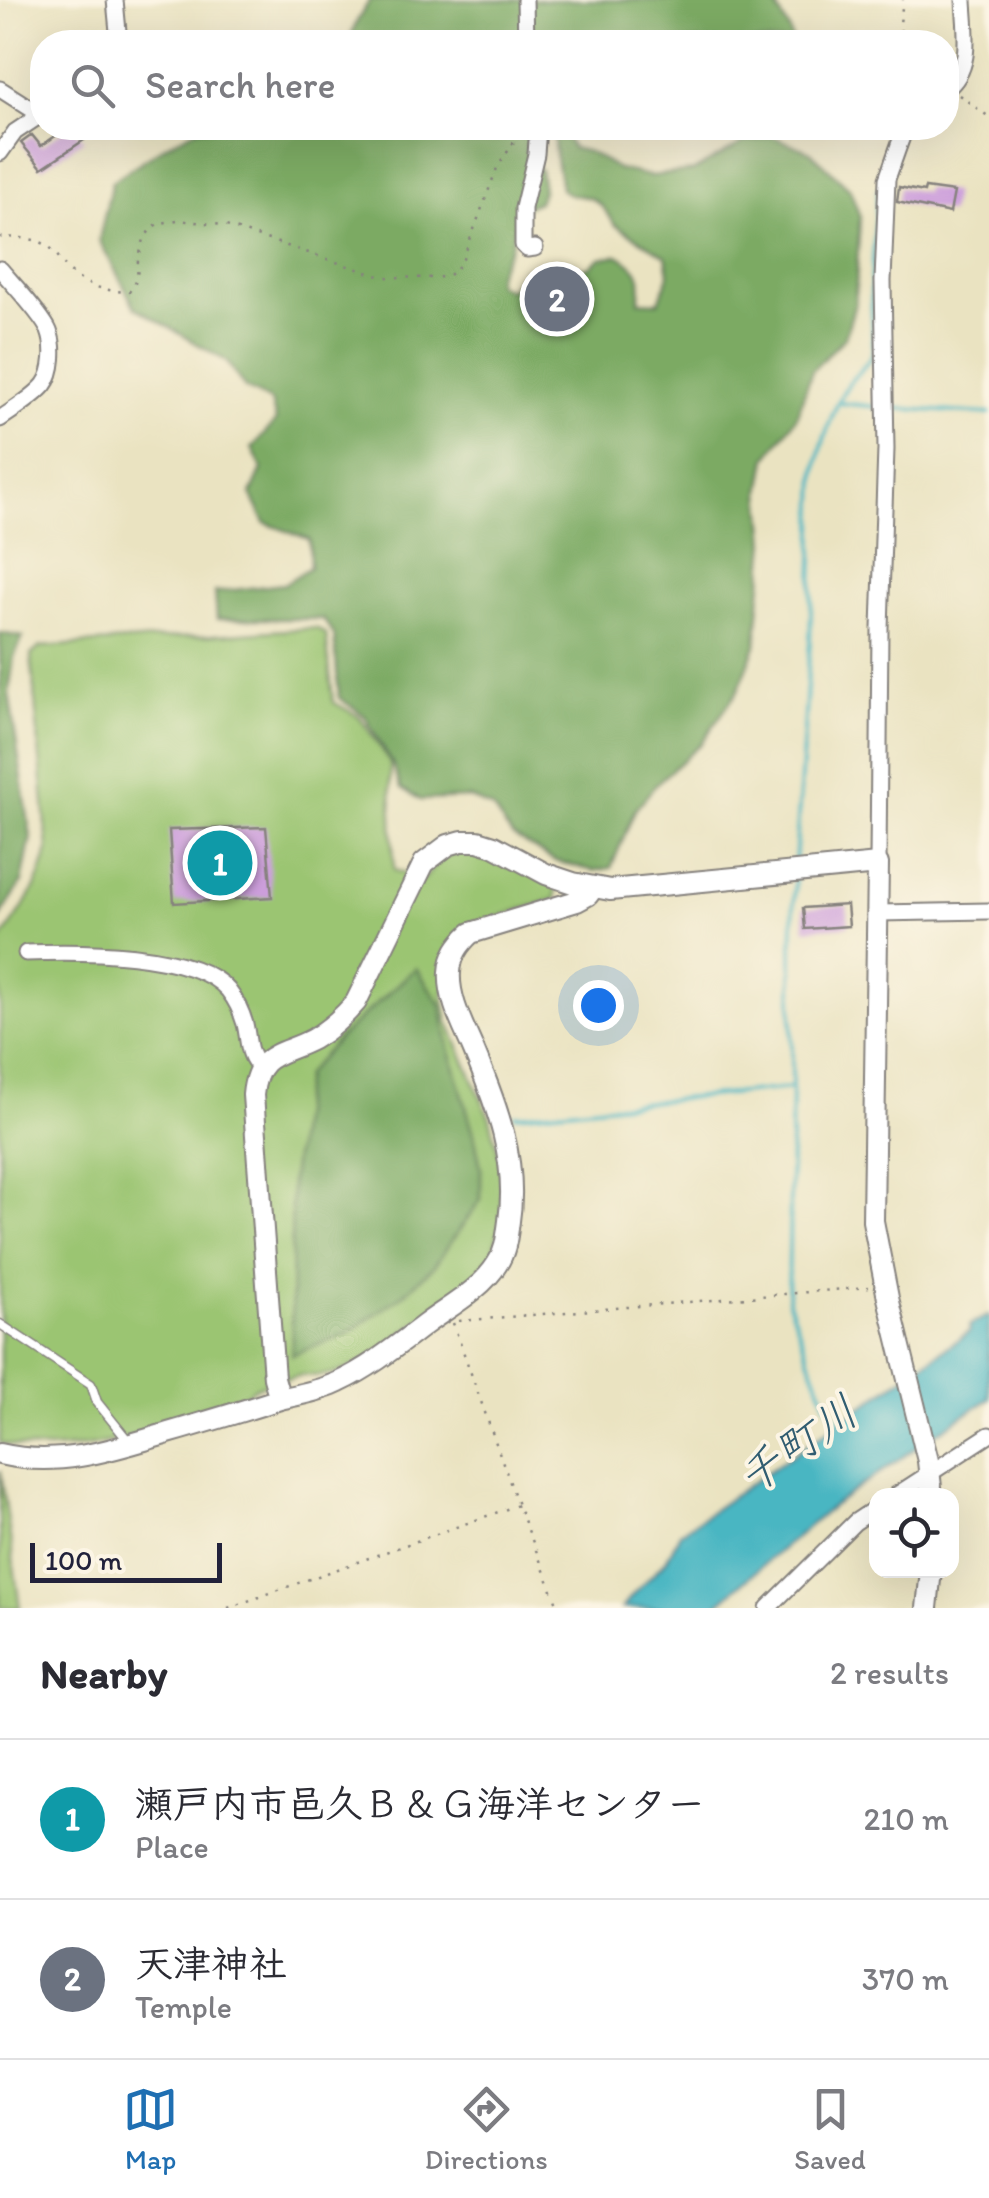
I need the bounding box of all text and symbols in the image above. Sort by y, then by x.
search box [30,30,959,140]
icon: search [65,58,120,113]
text: Search here [145,62,336,108]
pin: 2 [524,262,590,336]
pin: 1 [188,826,252,900]
your location [573,980,624,1031]
water label: 千町川 [726,1383,868,1505]
map controls [869,1488,959,1578]
button: locate [869,1488,959,1578]
scale bar [30,1538,222,1582]
text: 100 m [45,1543,122,1577]
text: Nearby [40,1648,167,1699]
text: 2 results [830,1654,949,1692]
text: 瀬戸内市邑久Ｂ＆Ｇ海洋センター [135,1781,705,1827]
text: 1 [65,1800,80,1838]
text: 210 m [863,1800,949,1838]
text: Place [135,1828,209,1866]
text: 天津神社 [135,1941,287,1987]
text: 2 [64,1960,81,1998]
text: 370 m [862,1960,949,1998]
text: Temple [135,1988,232,2026]
tab: Map [123,2082,178,2176]
tab: Directions [425,2082,548,2176]
tab: Saved [794,2082,866,2176]

